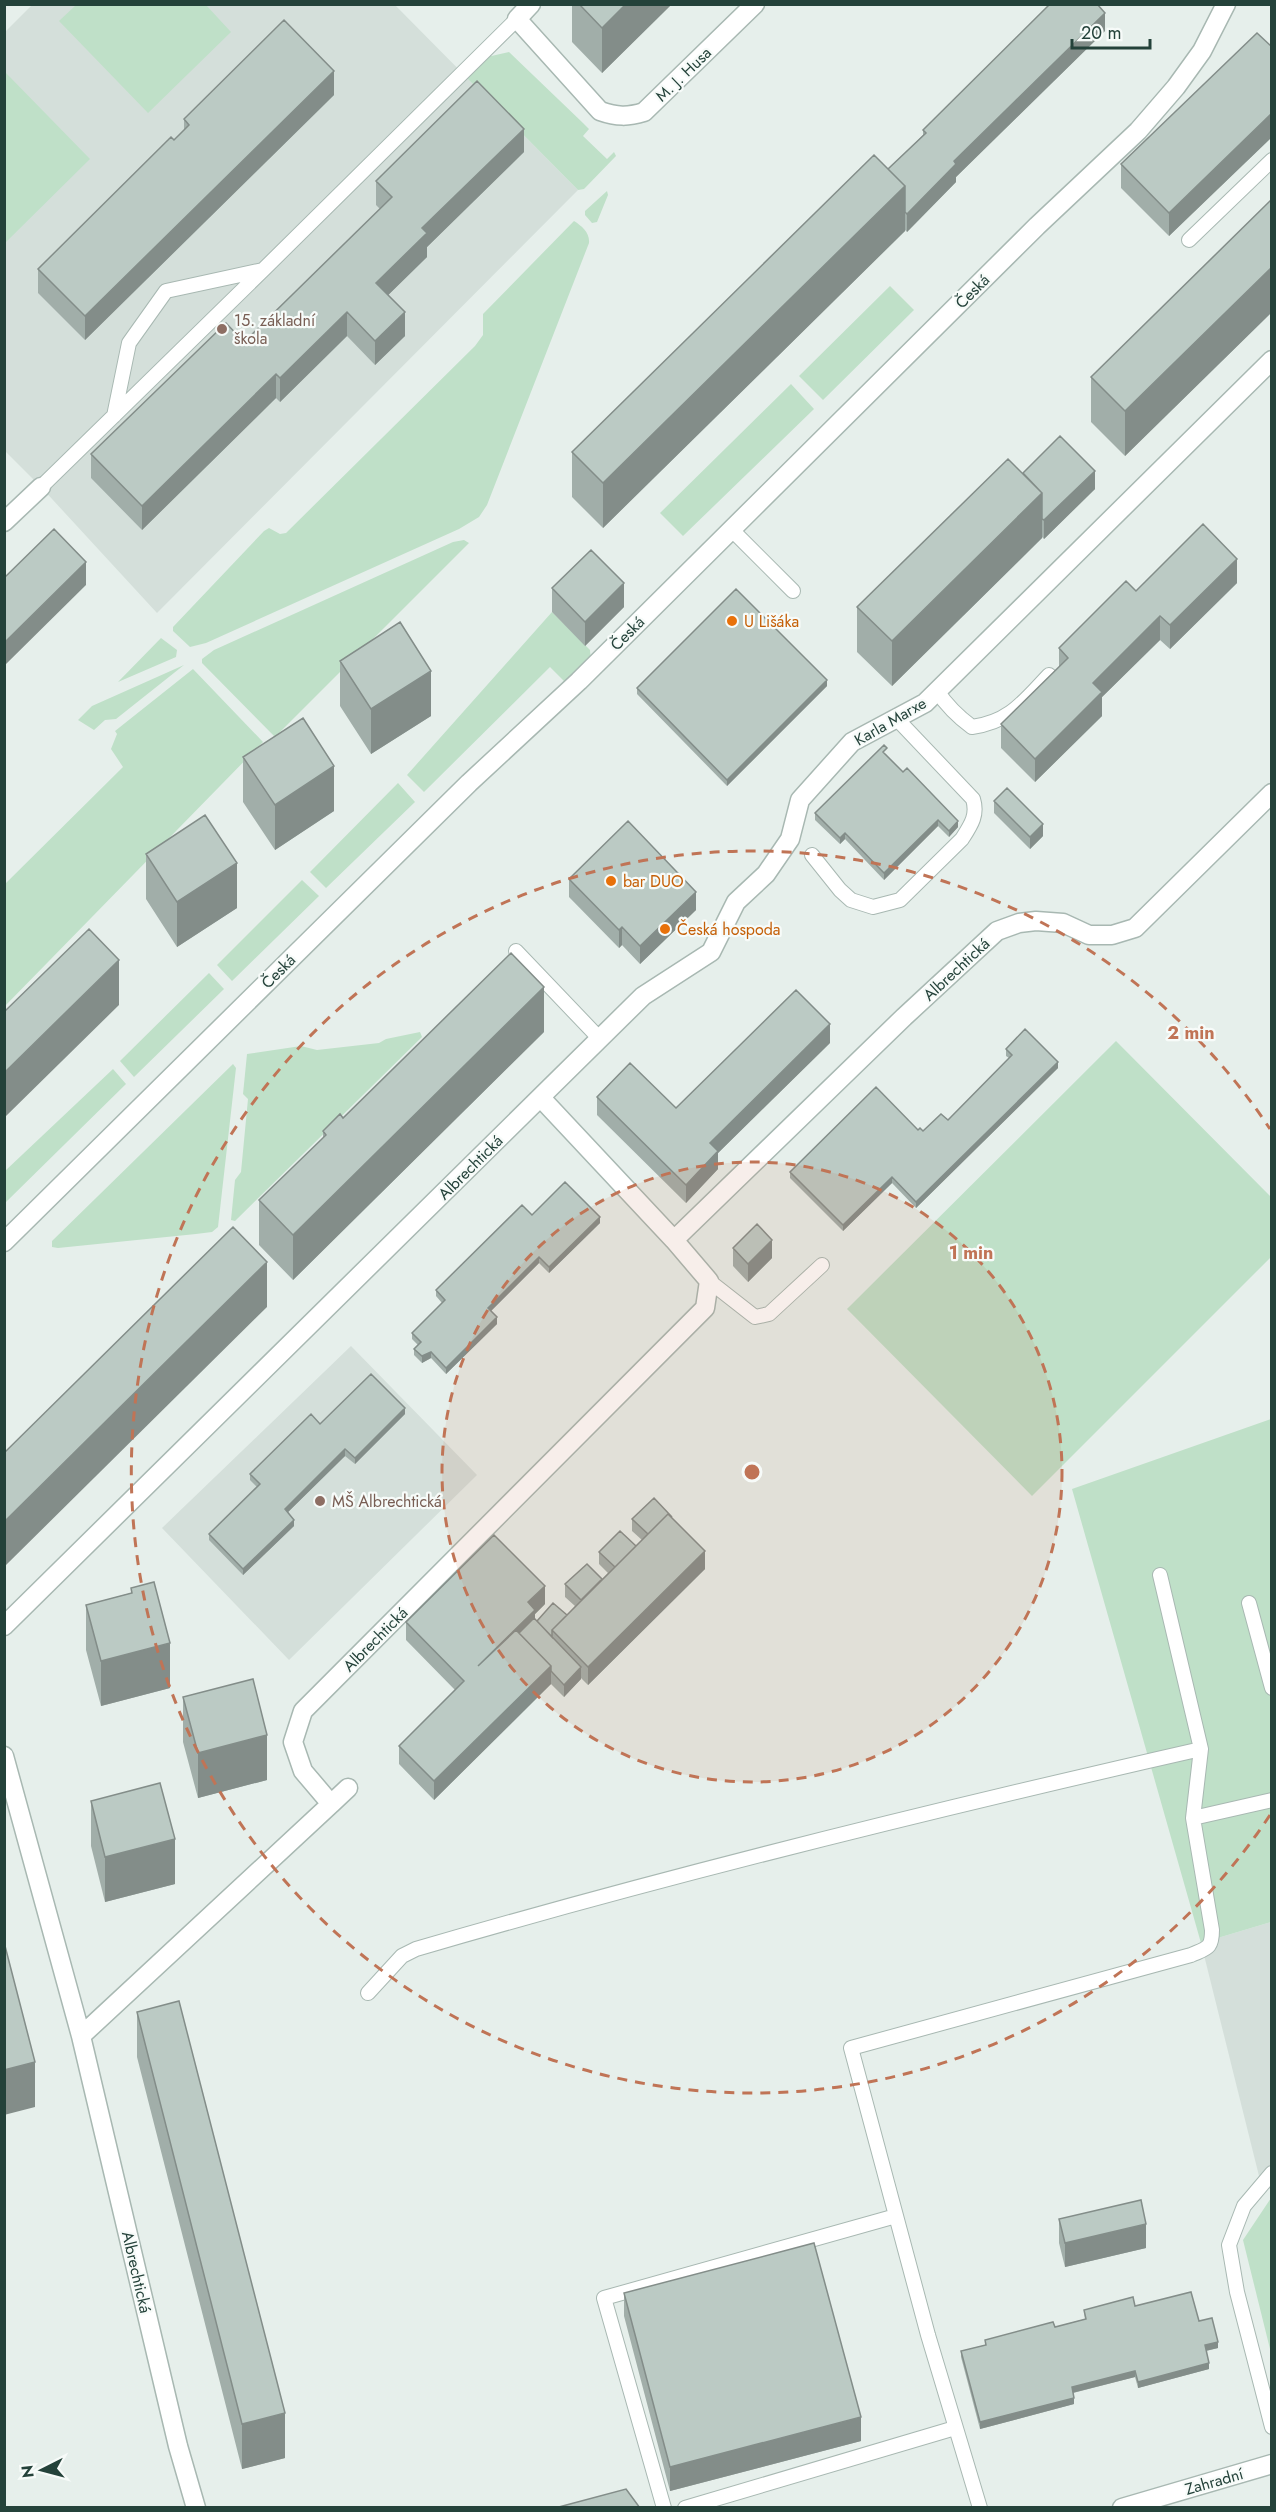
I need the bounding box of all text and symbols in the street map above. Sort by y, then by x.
scale bar [1072,12,1150,50]
text: 20 m [1081,20,1121,46]
street label: M. J. Husa [650,42,717,107]
street label: Česká [950,269,995,314]
place label: 15. základní škola [234,309,316,350]
marker: 15. základní škola [215,322,229,336]
place label: U Lišáka [744,610,799,633]
street label: Česká [605,611,650,656]
marker: U Lišáka [725,614,739,628]
street label: Karla Marxe [850,692,931,751]
place label: bar DUO [623,870,684,893]
marker: bar DUO [604,874,618,888]
place label: Česká hospoda [677,918,781,941]
marker: Česká hospoda [658,922,672,936]
street label: Albrechtická [918,933,995,1006]
street label: Česká [256,949,301,994]
text: 2 min [1167,1020,1215,1046]
street label: Albrechtická [433,1130,508,1205]
text: 1 min [949,1240,993,1266]
centre of rings [742,1462,762,1482]
place label: MŠ Albrechtická [332,1490,442,1513]
marker: MŠ Albrechtická [313,1494,327,1508]
street label: Albrechtická [338,1602,413,1677]
street label: Albrechtická [116,2229,157,2315]
north arrow [12,2440,72,2500]
street label: Zahradní [1182,2462,1247,2501]
text: N [15,2464,40,2479]

